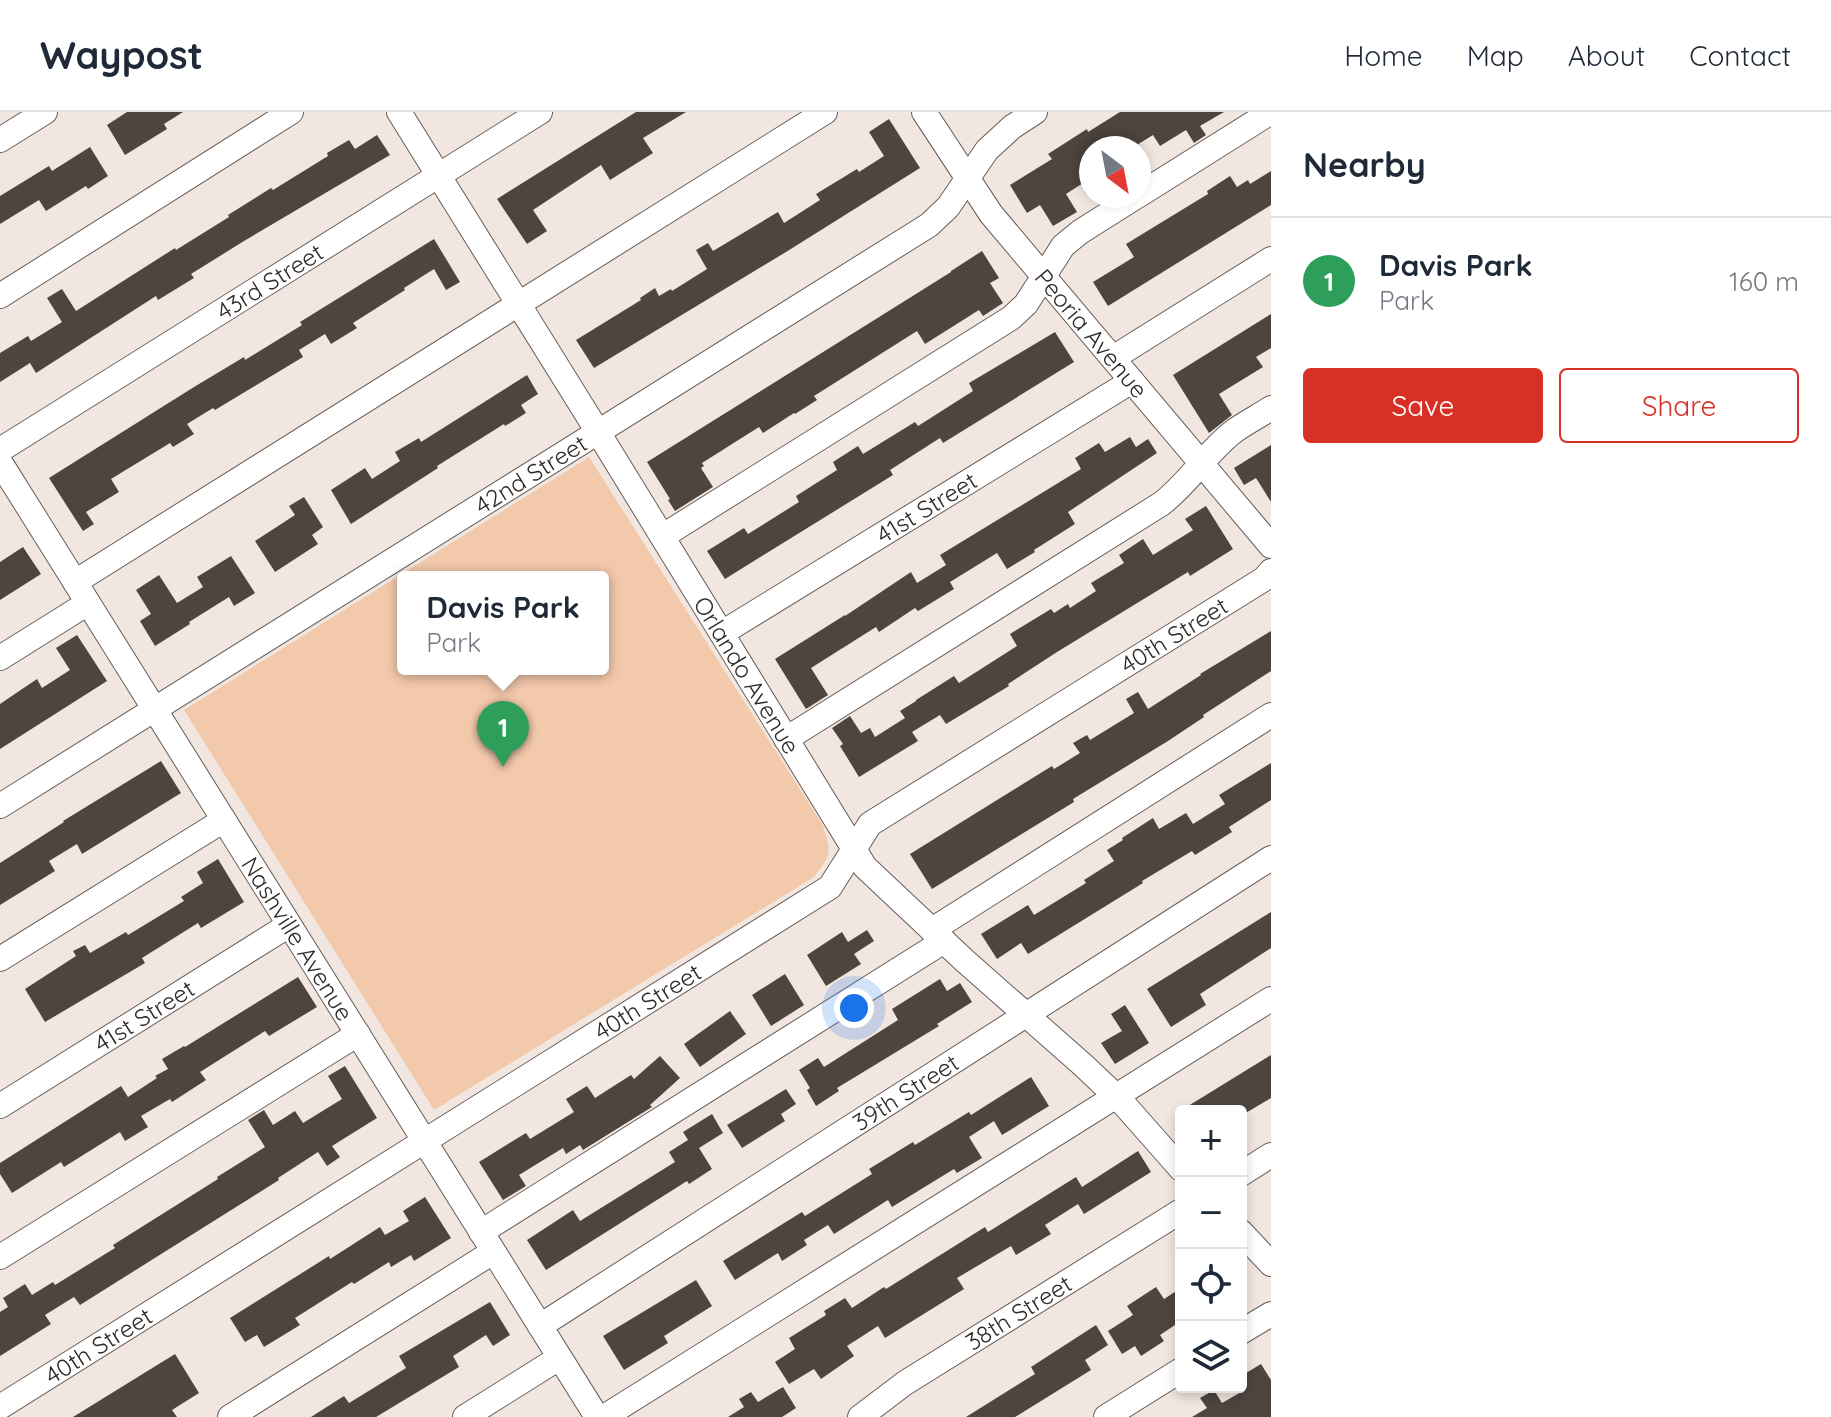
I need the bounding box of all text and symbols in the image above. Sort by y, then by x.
text: Waypost [40,31,203,79]
text: Home [1344,38,1423,73]
text: Map [1467,38,1524,73]
text: About [1568,38,1645,73]
text: Contact [1689,38,1791,73]
north arrow [1079,136,1151,208]
text: Nearby [1303,143,1426,186]
street label: 43rd Street [210,237,329,326]
text: Davis Park [1379,246,1533,284]
street label: Peoria Avenue [1029,262,1155,404]
text: 1 [1324,265,1334,298]
text: 160 m [1729,265,1799,298]
text: Park [1379,284,1434,317]
button: Save [1303,368,1543,443]
button: Share [1559,368,1799,443]
street label: 42nd Street [469,428,592,520]
street label: 41st Street [870,465,982,550]
popup [397,571,609,675]
text: Davis Park [426,588,580,626]
street label: 40th Street [1115,590,1233,680]
street label: Orlando Avenue [687,591,807,759]
text: Park [426,626,481,659]
pin: 1 [477,701,529,767]
street label: Nashville Avenue [235,851,360,1026]
street label: 40th Street [588,957,707,1046]
street label: 41st Street [88,973,200,1058]
your location [834,988,874,1028]
street label: 39th Street [847,1047,964,1137]
map controls [1175,1105,1247,1393]
button: + [1175,1105,1247,1177]
button: − [1175,1177,1247,1249]
button: locate [1175,1249,1247,1321]
street label: 38th Street [960,1268,1077,1357]
street label: 40th Street [39,1301,157,1390]
button: layers [1175,1321,1247,1393]

